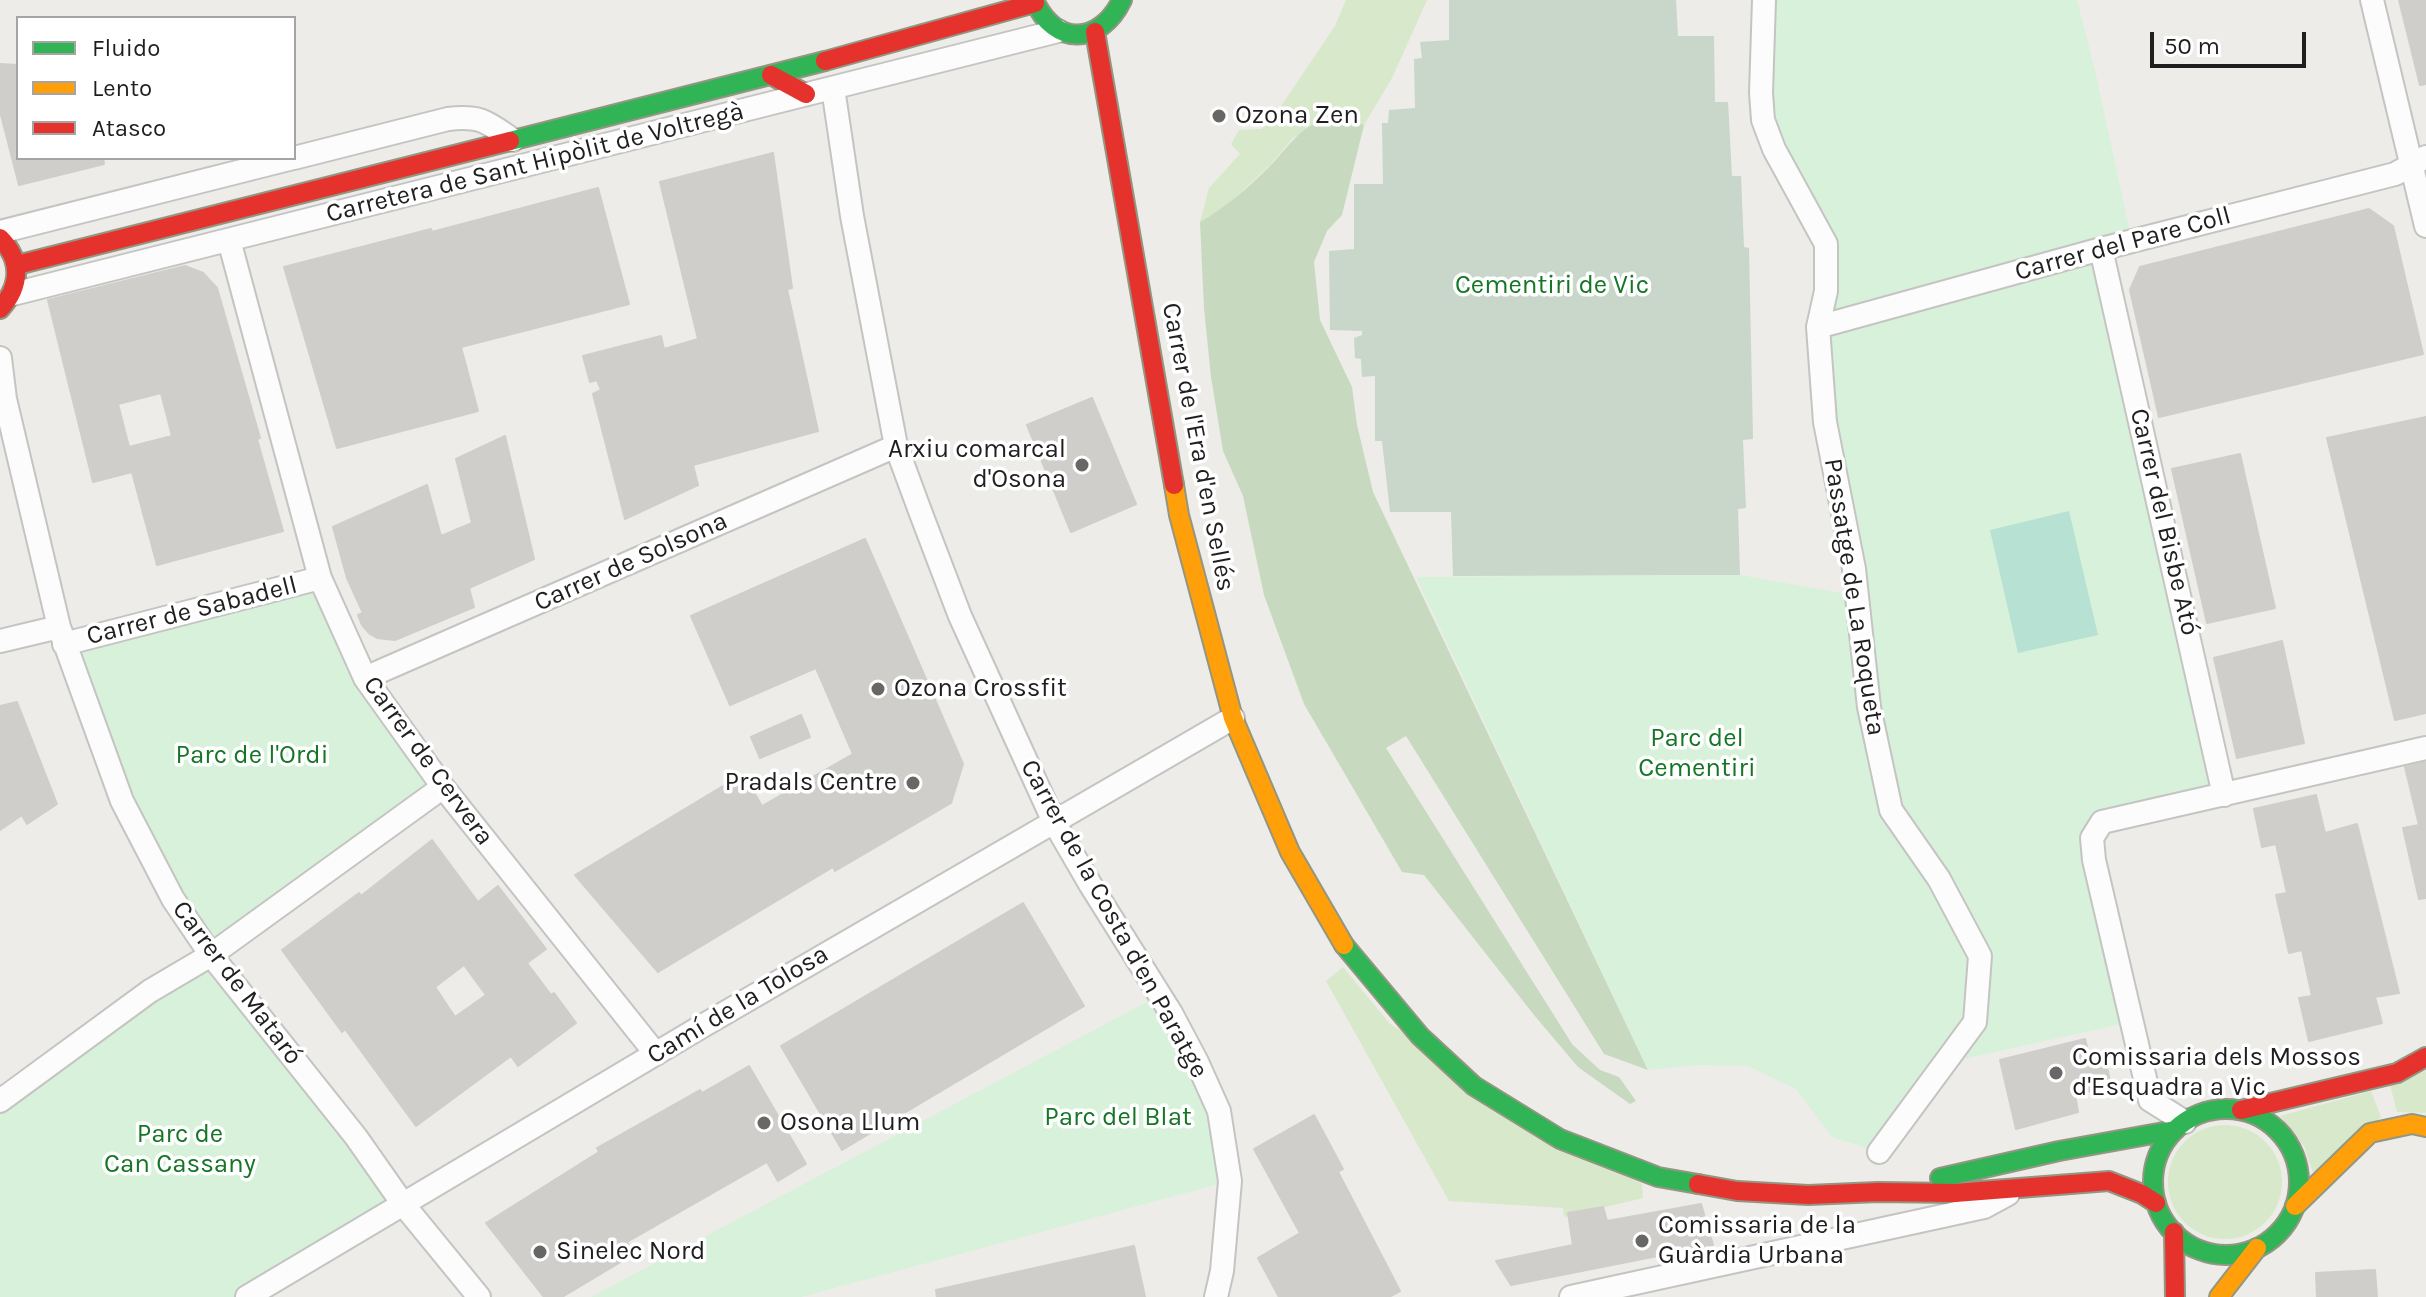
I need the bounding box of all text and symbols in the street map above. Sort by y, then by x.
legend [16,16,296,160]
scale bar [2154,16,2310,66]
text: 50 m [2164,32,2220,60]
text: Fluido [92,34,160,62]
text: Lento [92,74,152,102]
street label: Carretera de Sant Hipòlit de Voltregà [323,96,747,230]
place label: Ozona Zen [1235,100,1359,132]
marker: Ozona Zen [1210,107,1228,125]
text: Atasco [92,114,166,142]
street label: Carrer del Pare Coll [2011,200,2235,288]
park label: Cementiri de Vic [1455,270,1649,302]
street label: Carrer de l'Era d'en Sellés [1155,300,1241,594]
street label: Carrer del Bisbe Ató [2123,406,2205,638]
place label: Arxiu comarcal d'Osona [888,434,1066,496]
marker: Arxiu comarcal d'Osona [1073,456,1091,474]
street label: Passatge de La Roqueta [1817,456,1891,738]
street label: Carrer de Solsona [530,505,732,619]
street label: Carrer de Sabadell [83,570,301,652]
street label: Carrer de Cervera [356,670,500,852]
place label: Ozona Crossfit [894,673,1067,705]
marker: Ozona Crossfit [869,680,887,698]
park label: Parc del Cementiri [1638,723,1756,784]
park label: Parc de l'Ordi [176,740,328,772]
street label: Carrer de la Costa d'en Paratge [1013,754,1215,1084]
place label: Pradals Centre [725,767,897,799]
marker: Pradals Centre [904,774,922,792]
street label: Carrer de Mataró [165,895,309,1071]
street label: Camí de la Tolosa [642,939,834,1071]
place label: Comissaria dels Mossos d'Esquadra a Vic [2072,1042,2361,1104]
marker: Comissaria dels Mossos d'Esquadra a Vic [2047,1064,2065,1082]
park label: Parc del Blat [1044,1102,1192,1134]
place label: Osona Llum [780,1107,920,1139]
marker: Osona Llum [755,1114,773,1132]
park label: Parc de Can Cassany [104,1119,256,1180]
place label: Comissaria de la Guàrdia Urbana [1658,1210,1856,1272]
marker: Comissaria de la Guàrdia Urbana [1633,1232,1651,1250]
place label: Sinelec Nord [556,1236,706,1268]
marker: Sinelec Nord [531,1243,549,1261]

